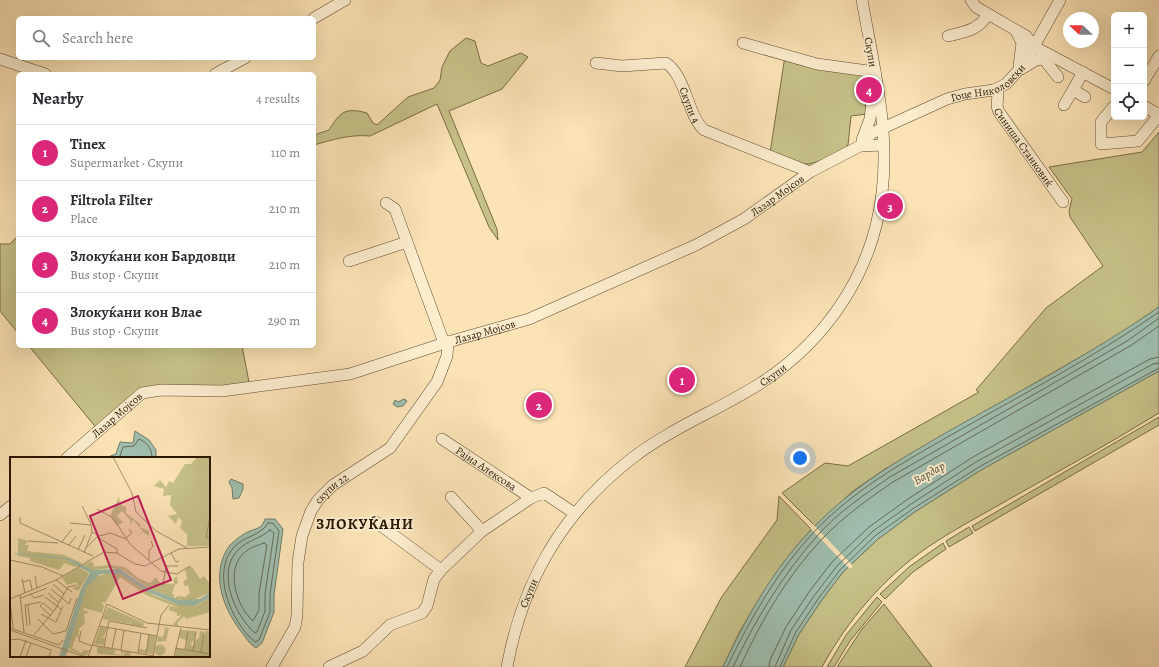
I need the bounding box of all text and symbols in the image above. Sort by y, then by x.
north arrow [1063,12,1099,48]
map controls [1111,12,1147,120]
button: + [1111,12,1147,48]
search box [16,16,316,60]
icon: search [30,27,52,49]
text: Search here [62,28,133,48]
street label: Скупи [861,36,881,68]
button: − [1111,48,1147,84]
street label: Гоце Николовски [949,61,1029,106]
pin: 4 [856,75,882,105]
button: locate [1111,84,1147,120]
street label: Cкупи 4 [676,85,704,126]
text: Nearby [32,87,83,110]
text: 4 results [256,90,300,107]
street label: Синиша Станковиќ [990,106,1057,190]
text: Tinex [70,134,105,154]
text: 1 [43,144,47,161]
text: 110 m [271,144,300,161]
text: Supermarket · Скупи [70,154,183,171]
street label: Лазар Мојсов [748,171,807,220]
text: Filtrola Filter [70,190,153,210]
pin: 3 [877,191,903,221]
text: 2 [42,200,48,217]
text: 210 m [269,200,300,217]
text: Place [70,210,98,227]
text: Злокуќани кон Бардовци [70,246,236,266]
text: 3 [42,256,48,273]
text: 210 m [269,256,300,273]
text: Bus stop · Скупи [70,266,159,283]
text: Злокуќани кон Влае [70,302,202,322]
text: 4 [42,312,48,329]
text: 290 m [268,312,300,329]
street label: Лазар Мојсов [453,316,517,348]
text: Bus stop · Скупи [70,322,159,339]
street label: Скупи [757,360,790,390]
pin: 1 [669,365,695,395]
street label: Лазар Мојсов [89,389,146,441]
pin: 2 [526,390,552,420]
street label: Рајна Алексова [452,443,520,495]
your location [790,448,810,468]
inset map [10,457,210,657]
water label: Вардар [910,457,948,488]
street label: скупи 22 [311,470,352,507]
district label: ЗЛОКУЌАНИ [316,514,414,534]
street label: Скупи [516,576,541,610]

